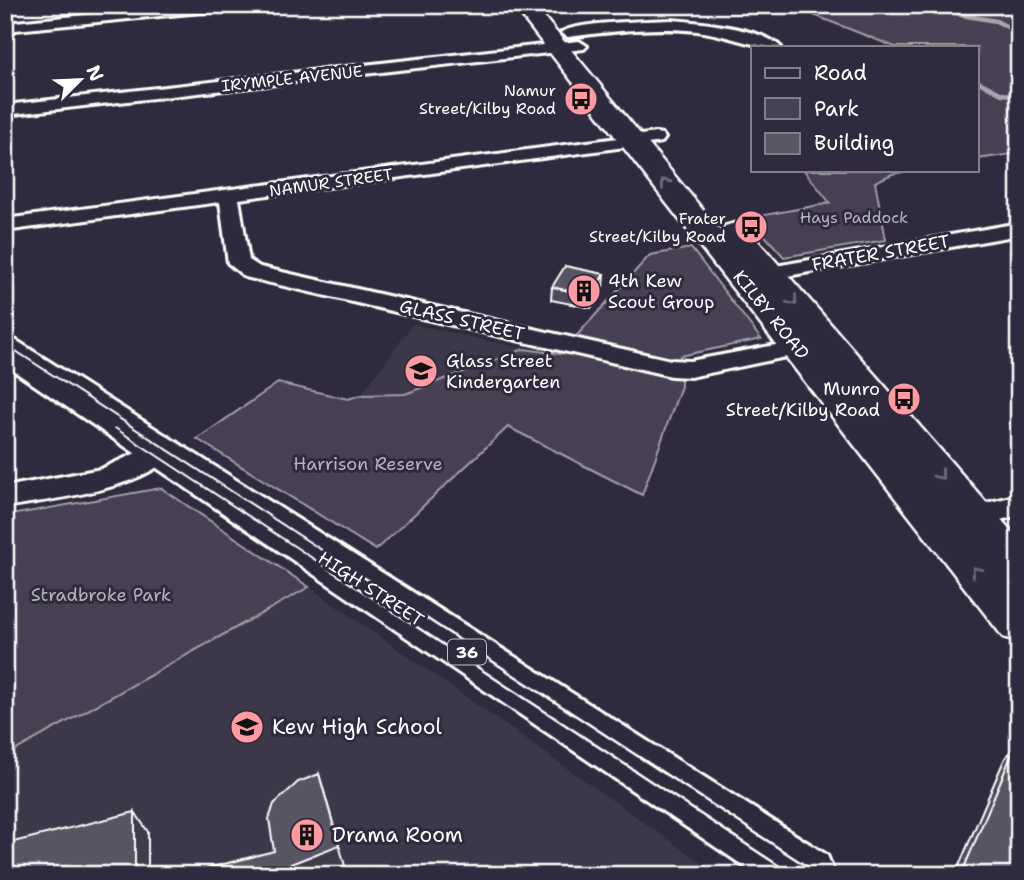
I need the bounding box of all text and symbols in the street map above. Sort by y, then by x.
north arrow [46,46,116,116]
legend [751,46,978,172]
text: Road [814,59,867,87]
text: N [81,61,110,85]
street label: IRYMPLE AVENUE [220,61,364,96]
place label: Namur Street/Kilby Road [419,80,556,119]
bus stop icon: Namur Street/Kilby Road [562,80,600,118]
text: Park [814,95,859,123]
text: Building [814,129,894,157]
street label: NAMUR STREET [268,163,394,202]
one-way arrow [661,179,673,192]
park label: Hays Paddock [800,207,908,228]
place label: Frater Street/Kilby Road [589,208,726,247]
bus stop icon: Frater Street/Kilby Road [732,208,770,246]
street label: FRATER STREET [810,229,952,277]
street label: KILBY ROAD [728,265,814,365]
place label: 4th Kew Scout Group [608,269,714,314]
building icon: 4th Kew Scout Group [565,272,603,310]
one-way arrow [785,293,797,306]
street label: GLASS STREET [397,294,527,346]
place label: Glass Street Kindergarten [446,349,560,394]
school or university icon: Glass Street Kindergarten [402,352,440,390]
place label: Munro Street/Kilby Road [726,377,880,422]
bus stop icon: Munro Street/Kilby Road [885,380,923,418]
park label: Harrison Reserve [293,452,443,476]
one-way arrow [932,467,944,480]
street label: HIGH STREET [314,546,428,632]
one-way arrow [972,566,985,578]
park label: Stradbroke Park [31,583,171,607]
road number: 36 [448,639,486,664]
school or university icon: Kew High School [228,708,266,746]
place label: Kew High School [272,713,442,741]
building icon: Drama Room [288,816,326,854]
place label: Drama Room [332,821,463,849]

